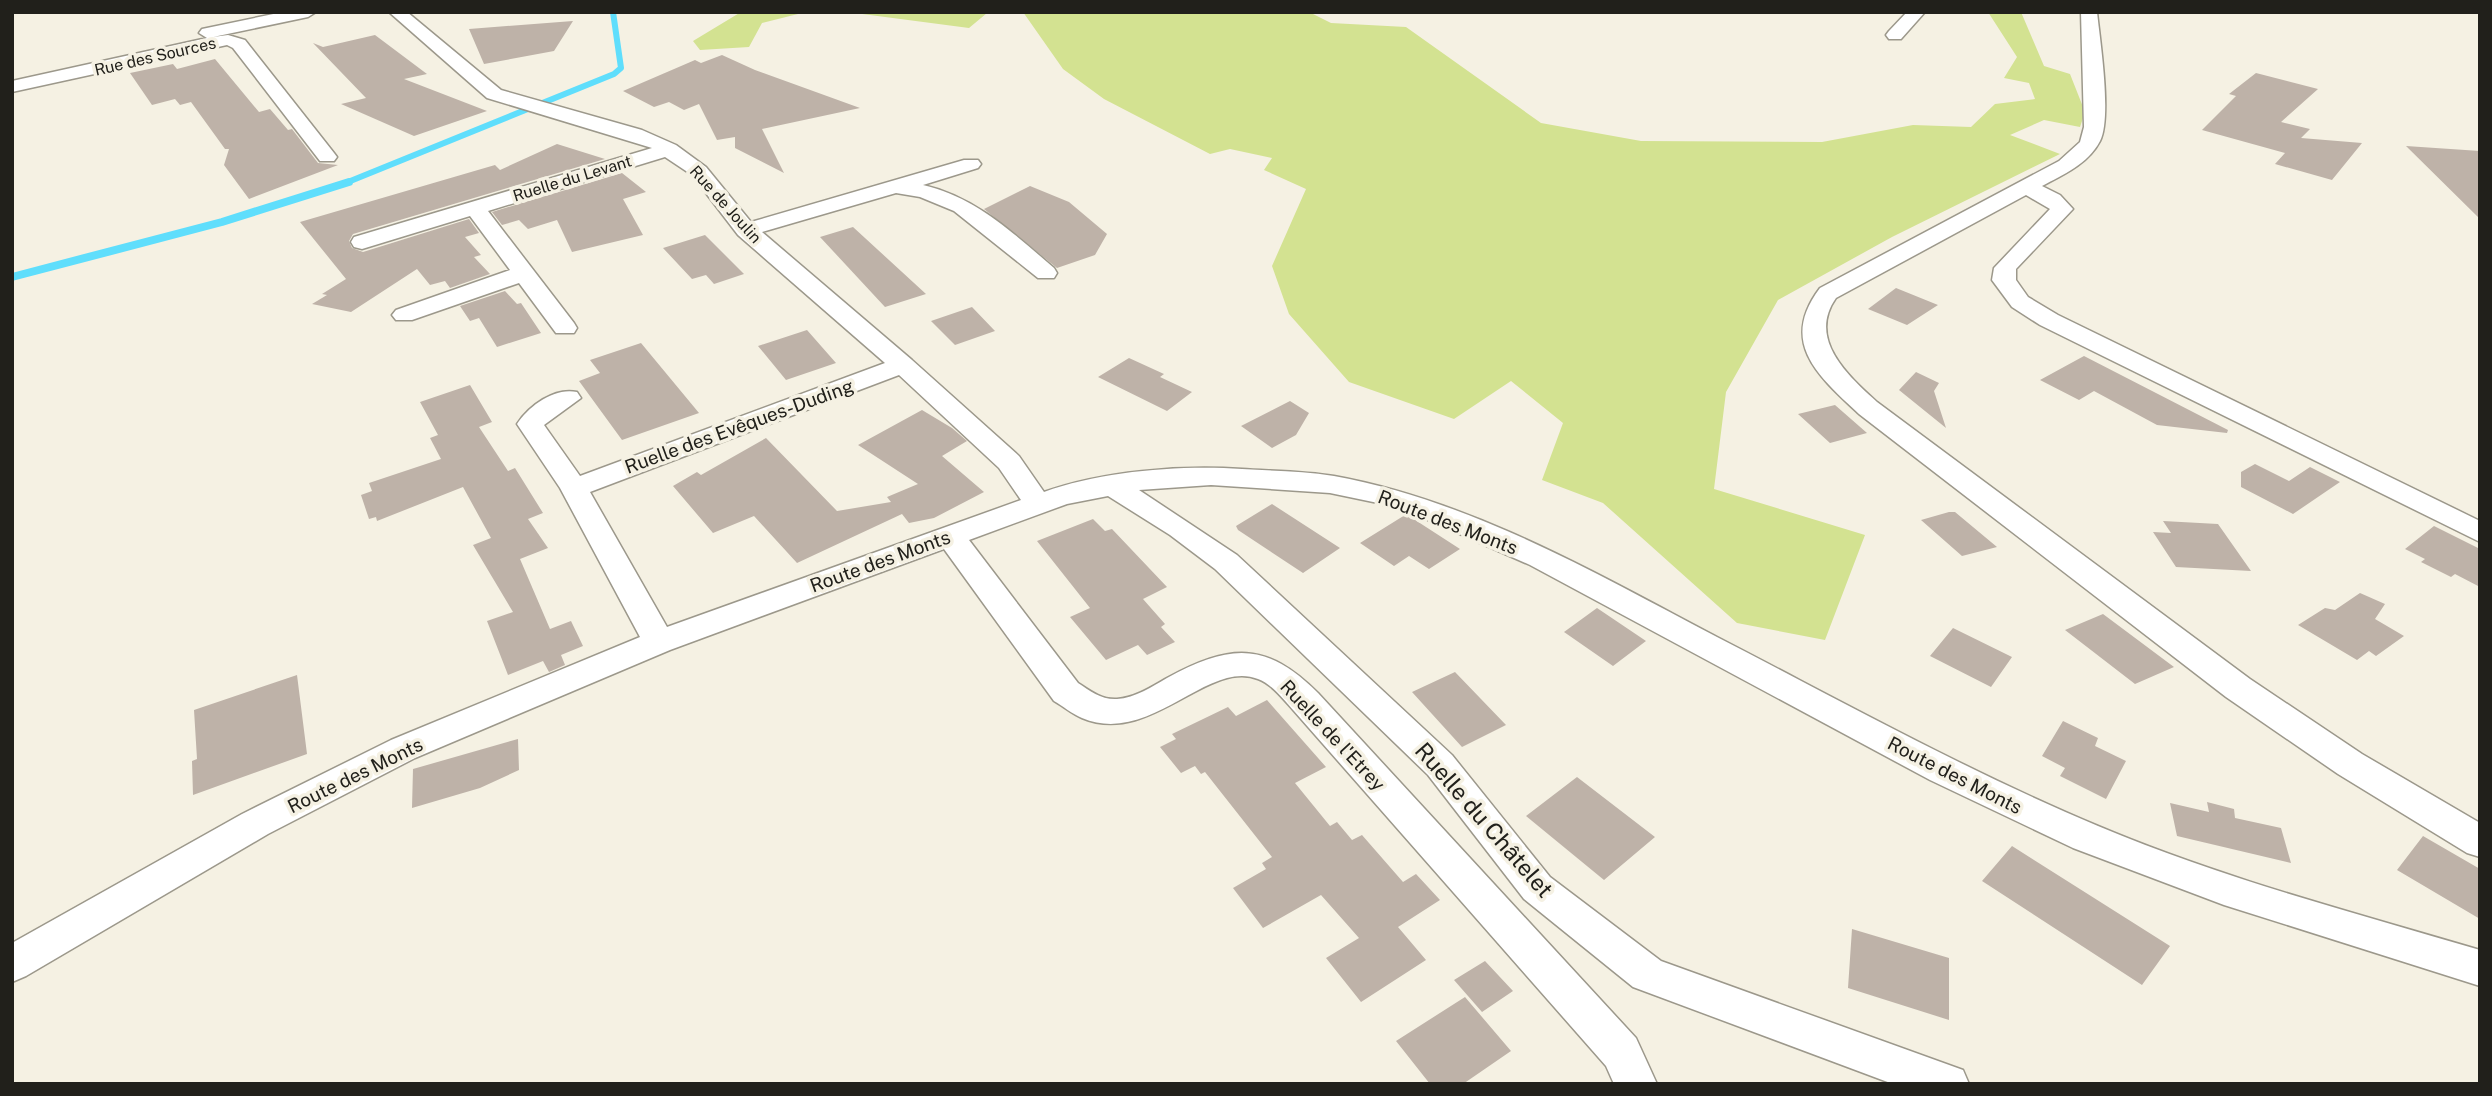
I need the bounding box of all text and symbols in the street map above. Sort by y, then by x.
street label: Rue des Sources [93,33,218,80]
street label: Ruelle du Levant [510,151,634,206]
street label: Rue de Joulin [686,162,765,247]
street label: Ruelle des Evêques-Duding [622,374,857,478]
street label: Route des Monts [1375,485,1521,559]
street label: Route des Monts [807,525,953,597]
street label: Ruelle de l'Etrey [1276,675,1390,795]
street label: Route des Monts [1884,732,2026,818]
street label: Route des Monts [284,733,426,817]
street label: Ruelle du Châtelet [1410,737,1559,903]

